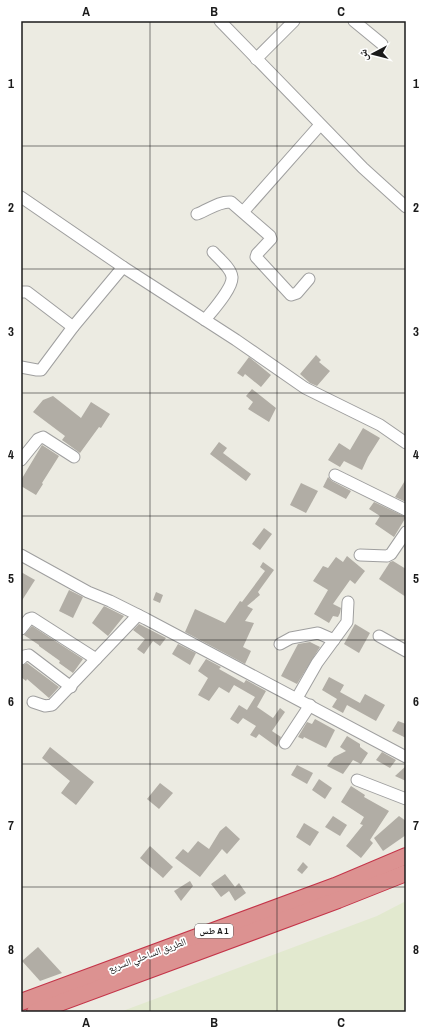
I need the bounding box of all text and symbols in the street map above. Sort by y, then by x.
text: A [82,3,90,20]
text: B [210,3,218,20]
text: C [337,3,345,20]
north arrow [353,34,393,74]
text: ش [355,48,372,62]
text: 1 [8,75,14,92]
text: 1 [413,75,419,92]
text: 2 [8,199,14,216]
text: 2 [413,199,419,216]
text: 3 [8,323,14,340]
text: 3 [413,323,419,340]
text: 4 [8,446,14,463]
text: 4 [413,446,419,463]
text: 5 [8,570,14,587]
text: 5 [413,570,419,587]
text: 6 [8,693,14,710]
text: 6 [413,693,419,710]
text: 7 [8,817,14,834]
text: 7 [413,817,419,834]
road number: طس A 1 [195,924,233,938]
street label: الطريق الساحلي السريع [106,935,188,977]
text: 8 [8,941,14,958]
text: 8 [413,941,419,958]
text: A [82,1014,90,1031]
text: B [210,1014,218,1031]
text: C [337,1014,345,1031]

